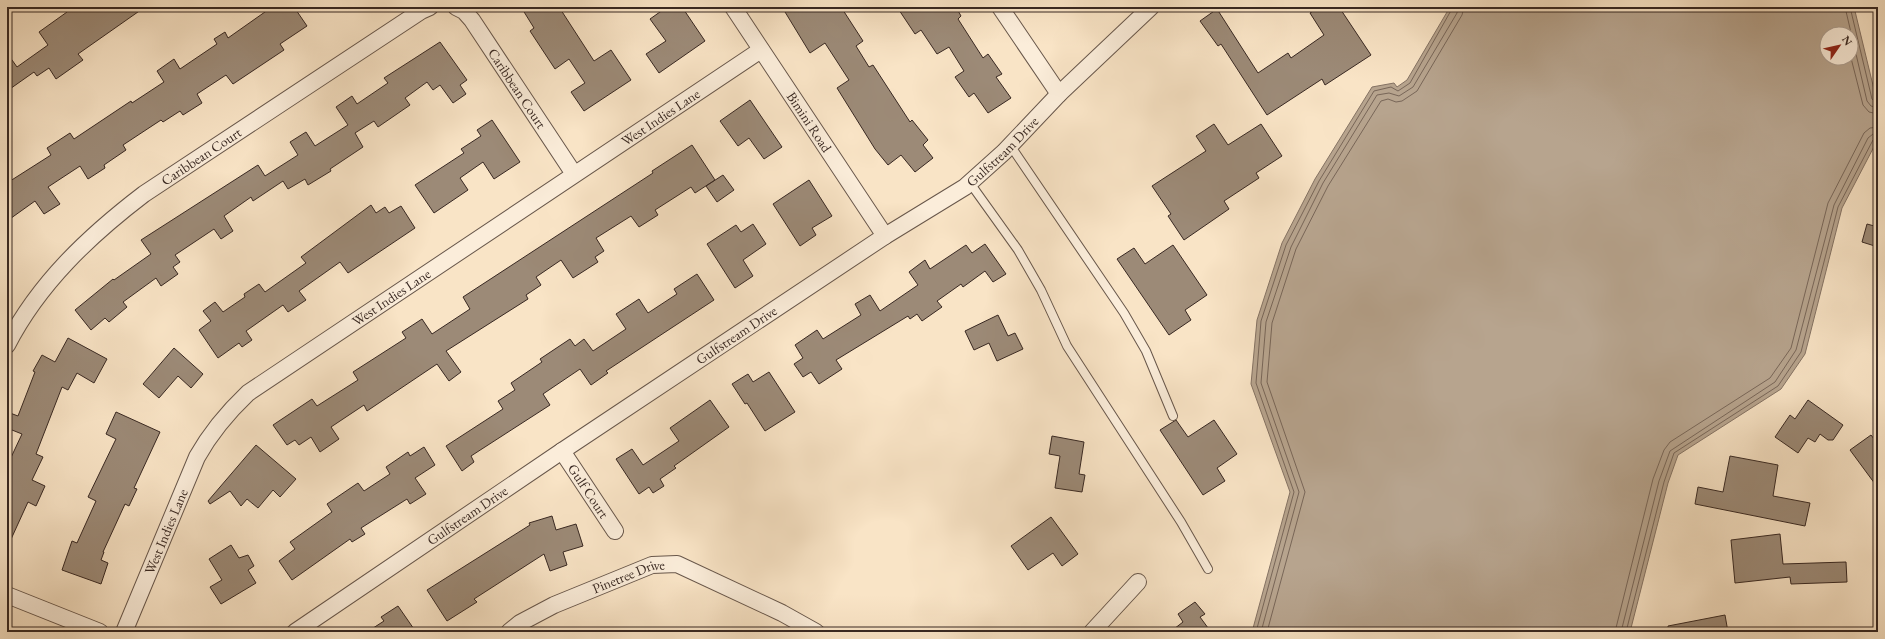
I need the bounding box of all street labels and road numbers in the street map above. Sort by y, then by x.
street label: Caribbean Court [484,45,551,133]
street label: West Indies Lane [618,84,704,150]
street label: Bimini Road [783,88,836,156]
street label: Gulfstream Drive [962,112,1043,191]
street label: Caribbean Court [157,123,245,189]
street label: West Indies Lane [348,264,434,330]
street label: Gulfstream Drive [692,301,781,368]
street label: Gulf Court [564,460,613,522]
street label: Gulfstream Drive [423,481,511,549]
street label: West Indies Lane [140,486,192,577]
street label: Pinetree Drive [589,555,666,597]

